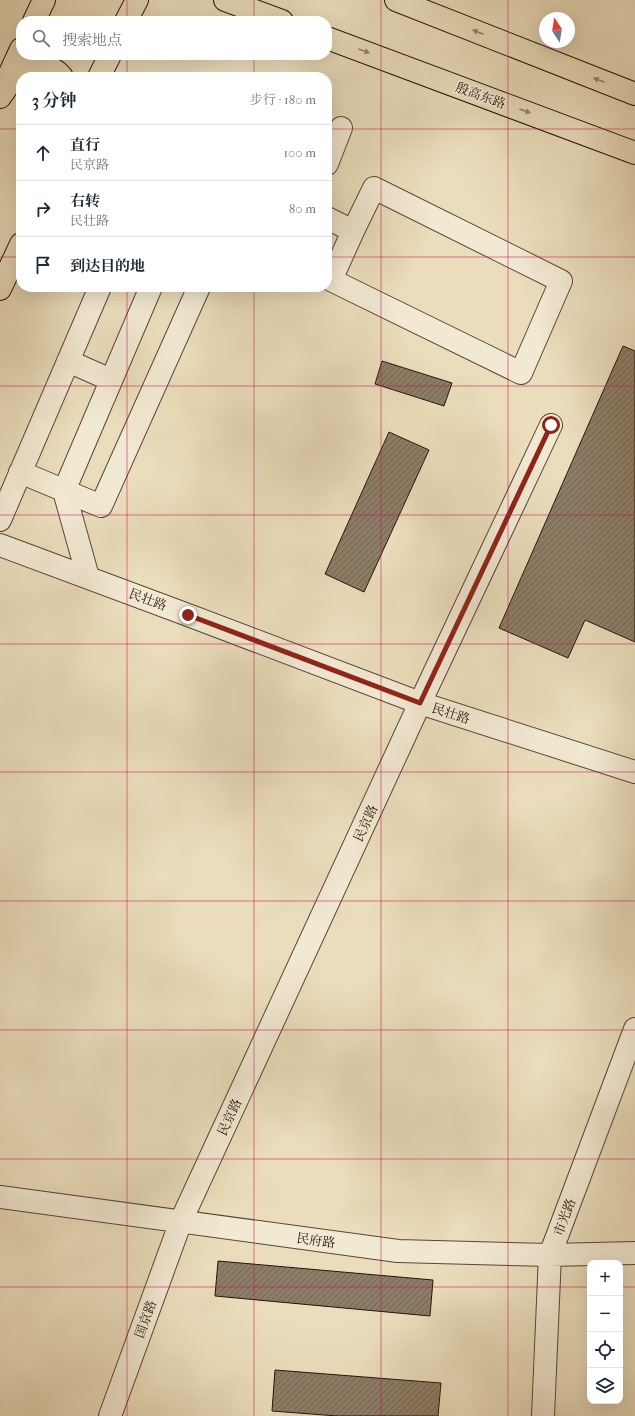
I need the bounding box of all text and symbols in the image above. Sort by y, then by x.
north arrow [539,12,575,48]
search box [16,16,332,60]
icon: search [30,27,52,49]
one-way arrow [471,29,483,35]
text: 搜索地点 [62,31,122,49]
one-way arrow [358,49,370,55]
one-way arrow [592,76,604,82]
street label: 殷高东路 [454,80,508,111]
text: 3 分钟 [32,90,77,110]
text: 步行 · 180 m [250,92,316,107]
one-way arrow [519,109,531,115]
text: 直行 [70,136,100,154]
icon: ahead [32,142,54,164]
text: 100 m [283,145,316,160]
text: 民京路 [70,157,109,172]
text: 右转 [70,192,100,210]
icon: right [32,198,54,220]
text: 80 m [289,201,316,216]
text: 民壮路 [70,213,109,228]
icon: arrive [32,254,54,276]
text: 到达目的地 [70,257,145,275]
route start [542,416,560,434]
street label: 民壮路 [127,586,169,613]
route end [179,606,197,624]
street label: 民壮路 [430,700,472,727]
street label: 民京路 [350,802,380,844]
street label: 民京路 [214,1096,244,1138]
street label: 市光路 [550,1196,578,1238]
street label: 民府路 [296,1230,336,1251]
map controls [587,1260,623,1404]
button: + [587,1260,623,1296]
button: − [587,1296,623,1332]
street label: 国京路 [132,1298,159,1340]
button: locate [587,1332,623,1368]
button: layers [587,1368,623,1404]

